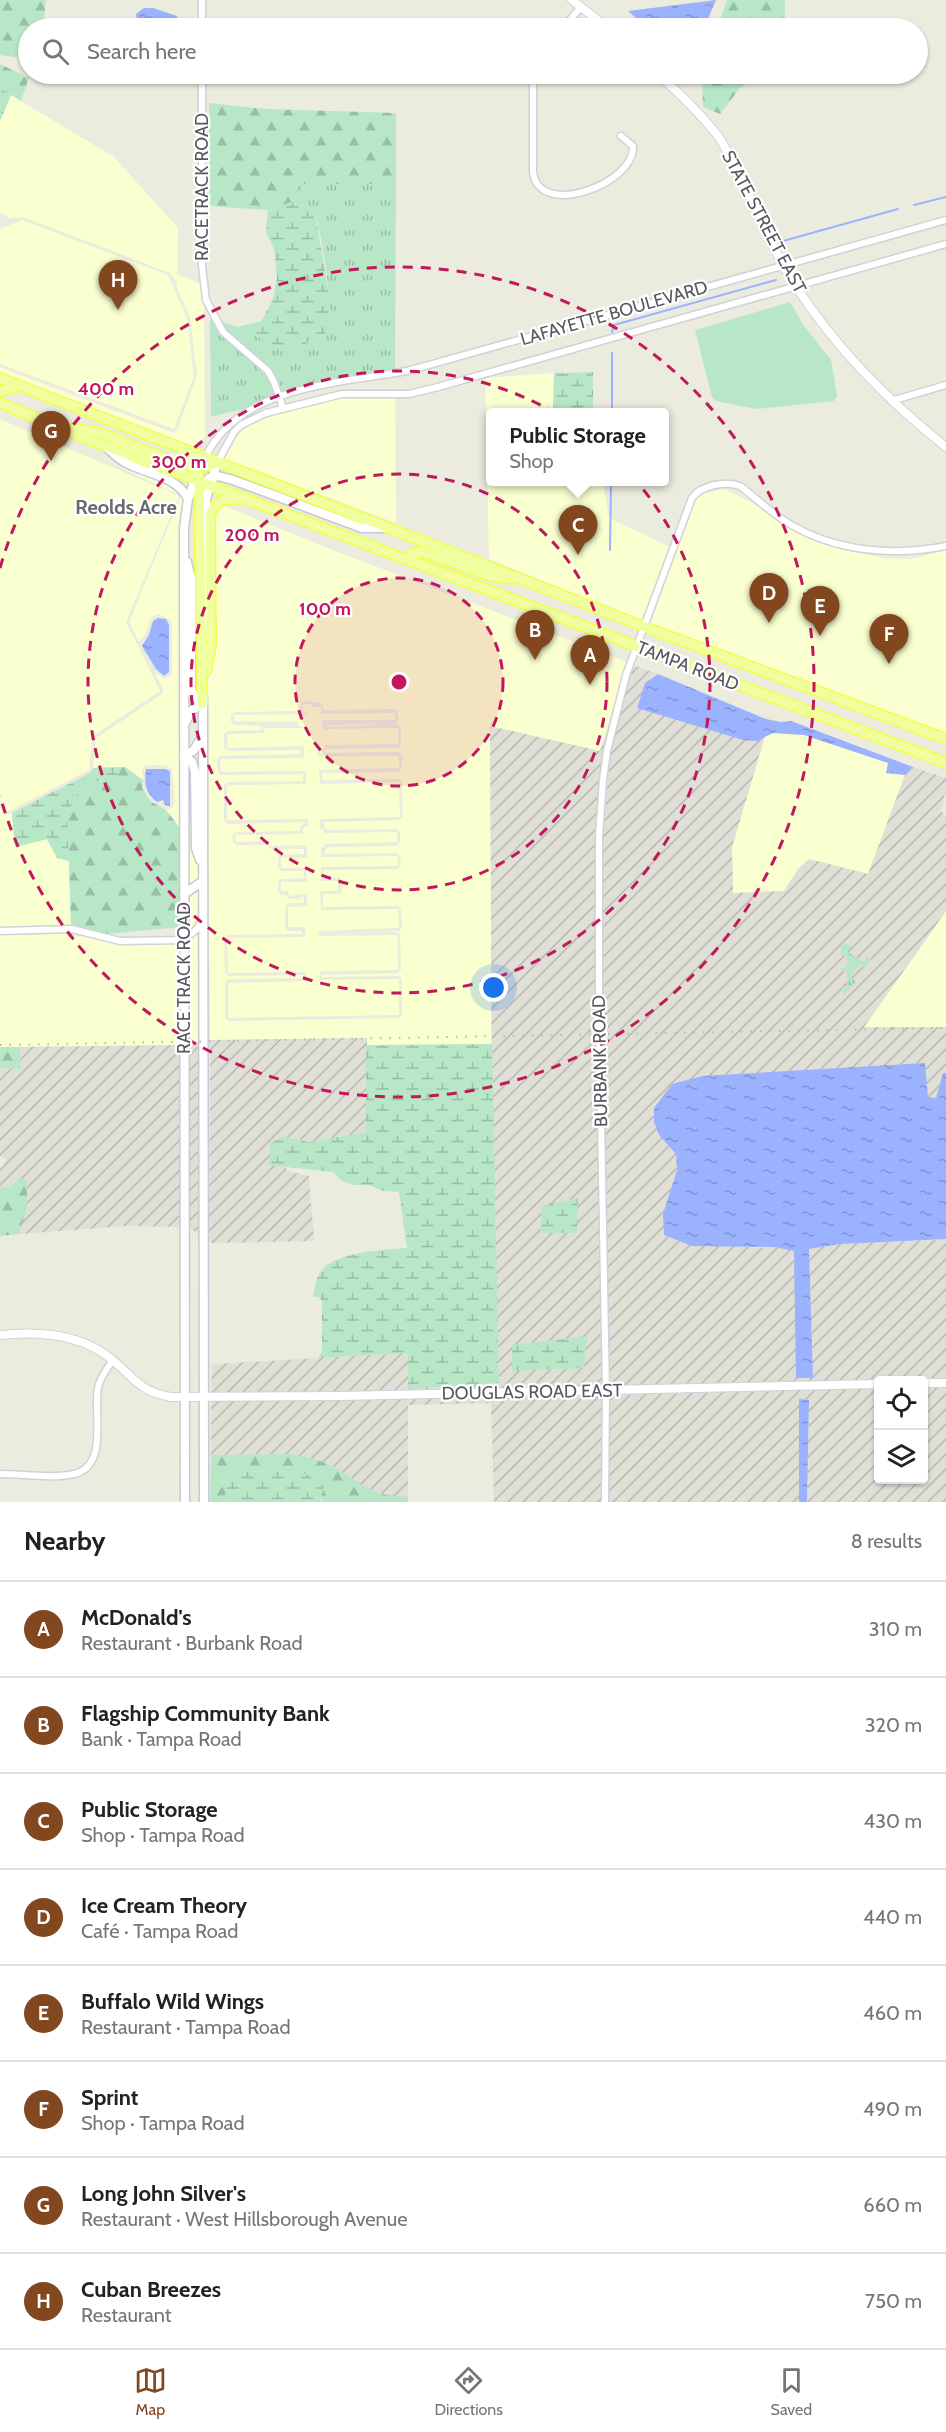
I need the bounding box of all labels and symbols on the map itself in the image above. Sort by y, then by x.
street label: RACETRACK ROAD [191,113,213,261]
street label: STATE STREET EAST [717,147,811,298]
pin: H [98,260,138,310]
street label: LAFAYETTE BOULEVARD [518,276,710,350]
text: 400 m [78,378,134,400]
pin: G [32,412,70,461]
text: 300 m [152,451,206,473]
district label: Reolds Acre [75,495,177,519]
pin: C [558,506,598,555]
text: 200 m [225,524,279,546]
pin: D [750,574,788,623]
pin: E [800,586,840,636]
text: 100 m [299,598,351,620]
pin: B [516,610,554,660]
pin: F [870,614,908,664]
pin: A [570,636,610,685]
street label: TAMPA ROAD [634,636,742,696]
centre of rings [389,672,409,692]
street label: RACE TRACK ROAD [173,902,195,1054]
your location [479,973,508,1002]
street label: BURBANK ROAD [588,995,612,1127]
street label: DOUGLAS ROAD EAST [441,1379,623,1405]

